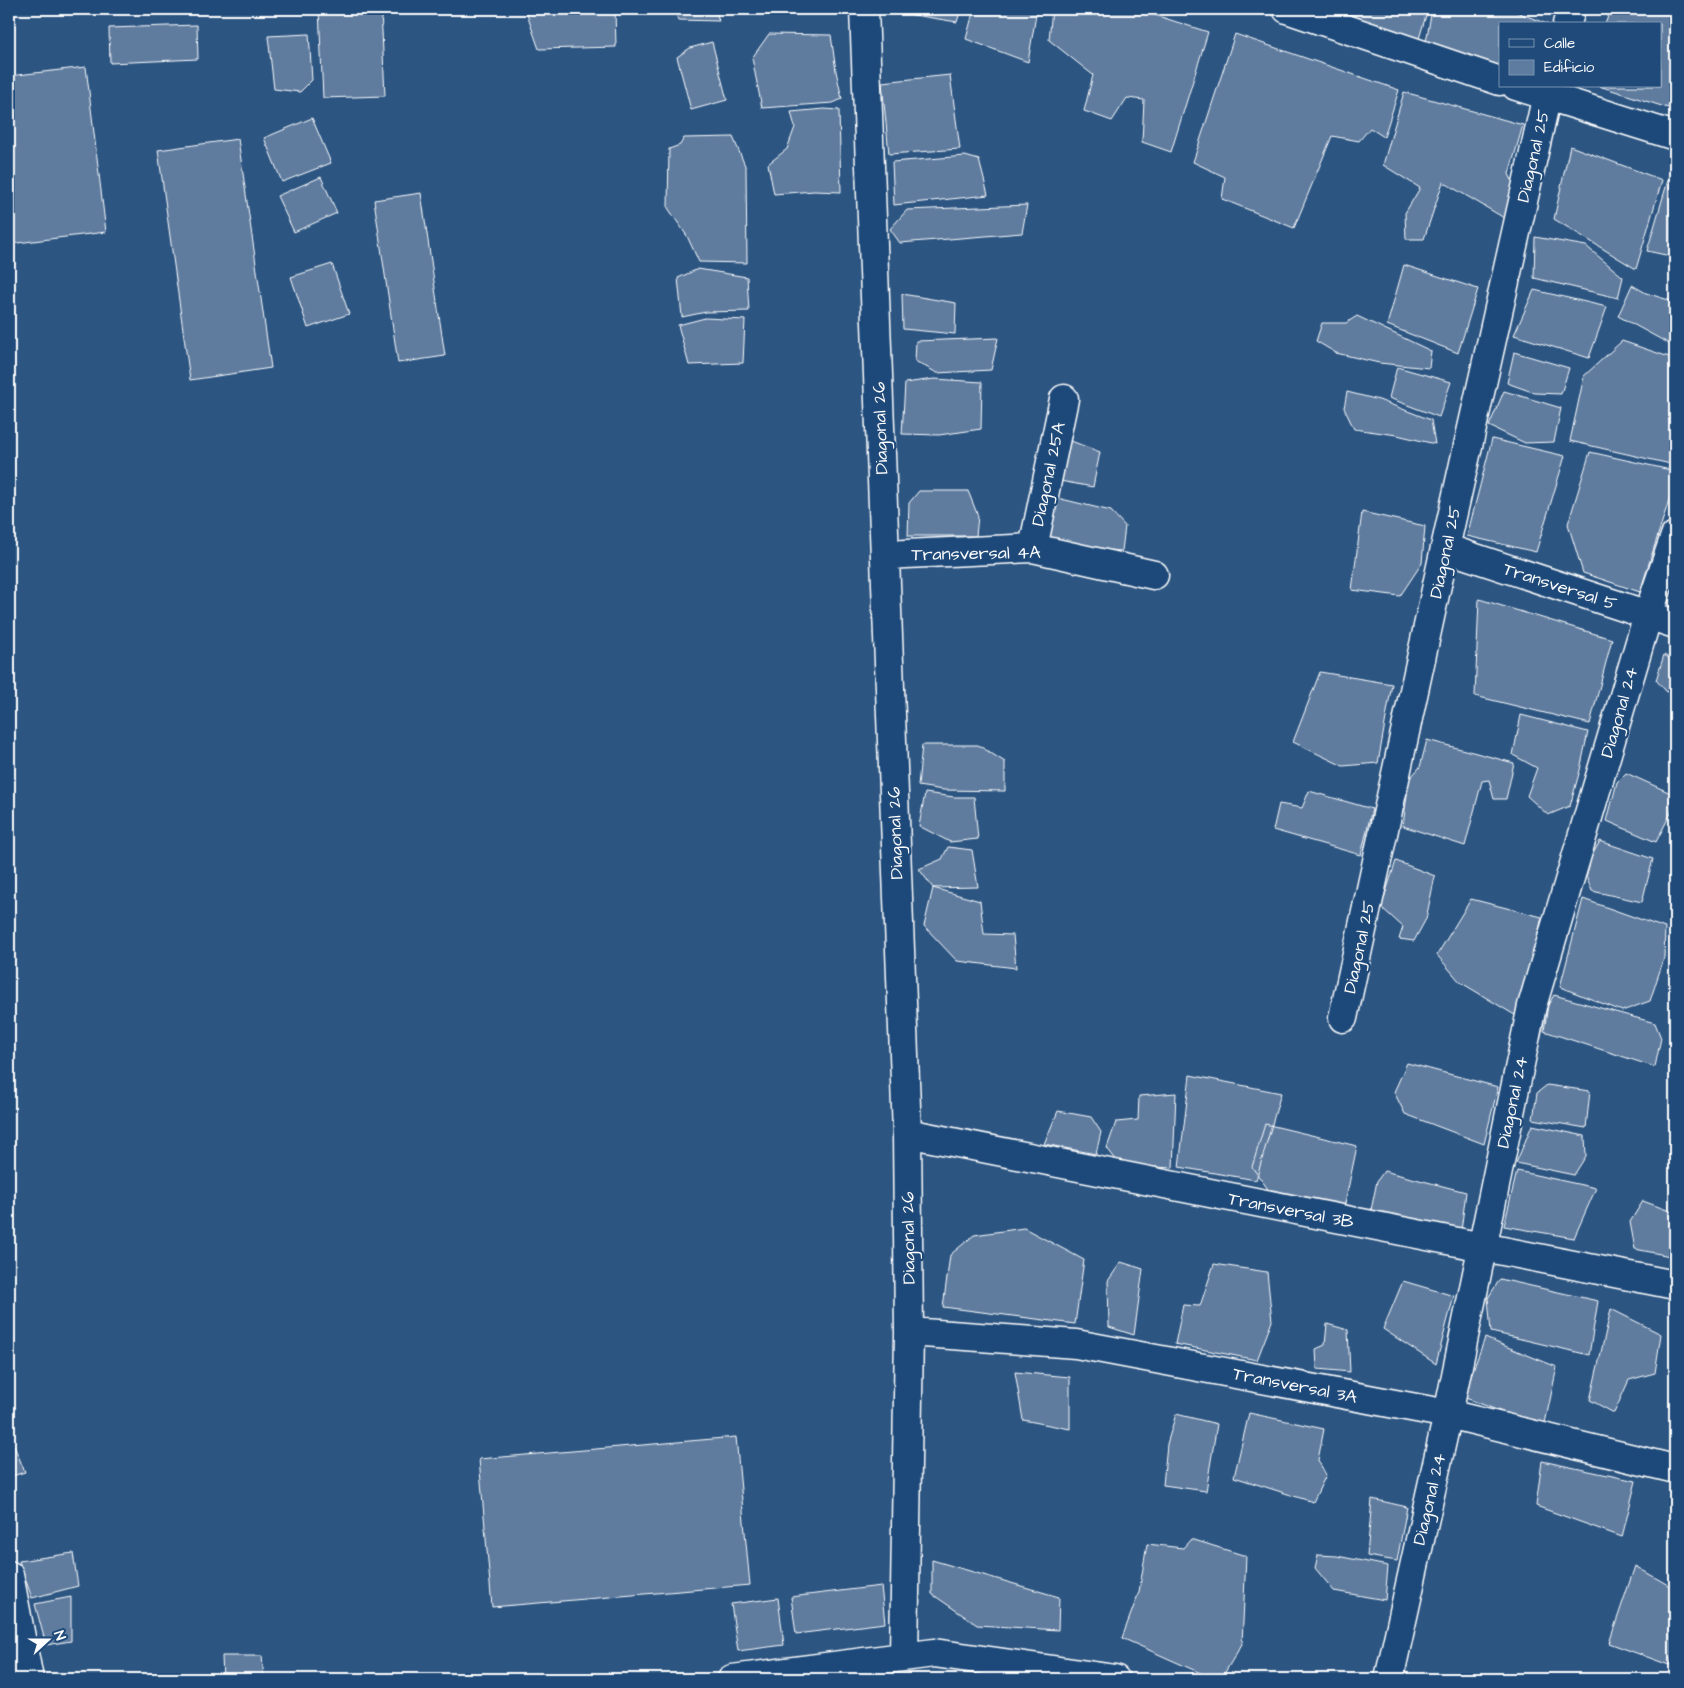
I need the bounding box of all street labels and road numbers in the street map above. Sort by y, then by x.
street label: Diagonal 25 [1511,107,1557,205]
street label: Diagonal 26 [866,381,896,475]
street label: Diagonal 25A [1025,419,1073,529]
street label: Diagonal 25 [1423,503,1469,601]
street label: Transversal 4A [911,540,1041,567]
street label: Transversal 5 [1500,556,1620,617]
street label: Diagonal 24 [1595,664,1645,761]
street label: Diagonal 26 [881,786,911,880]
street label: Diagonal 25 [1337,898,1383,996]
street label: Diagonal 24 [1491,1054,1535,1151]
street label: Transversal 3B [1226,1186,1356,1235]
street label: Diagonal 26 [895,1191,923,1285]
street label: Transversal 3A [1231,1361,1360,1410]
street label: Diagonal 24 [1407,1451,1453,1548]

